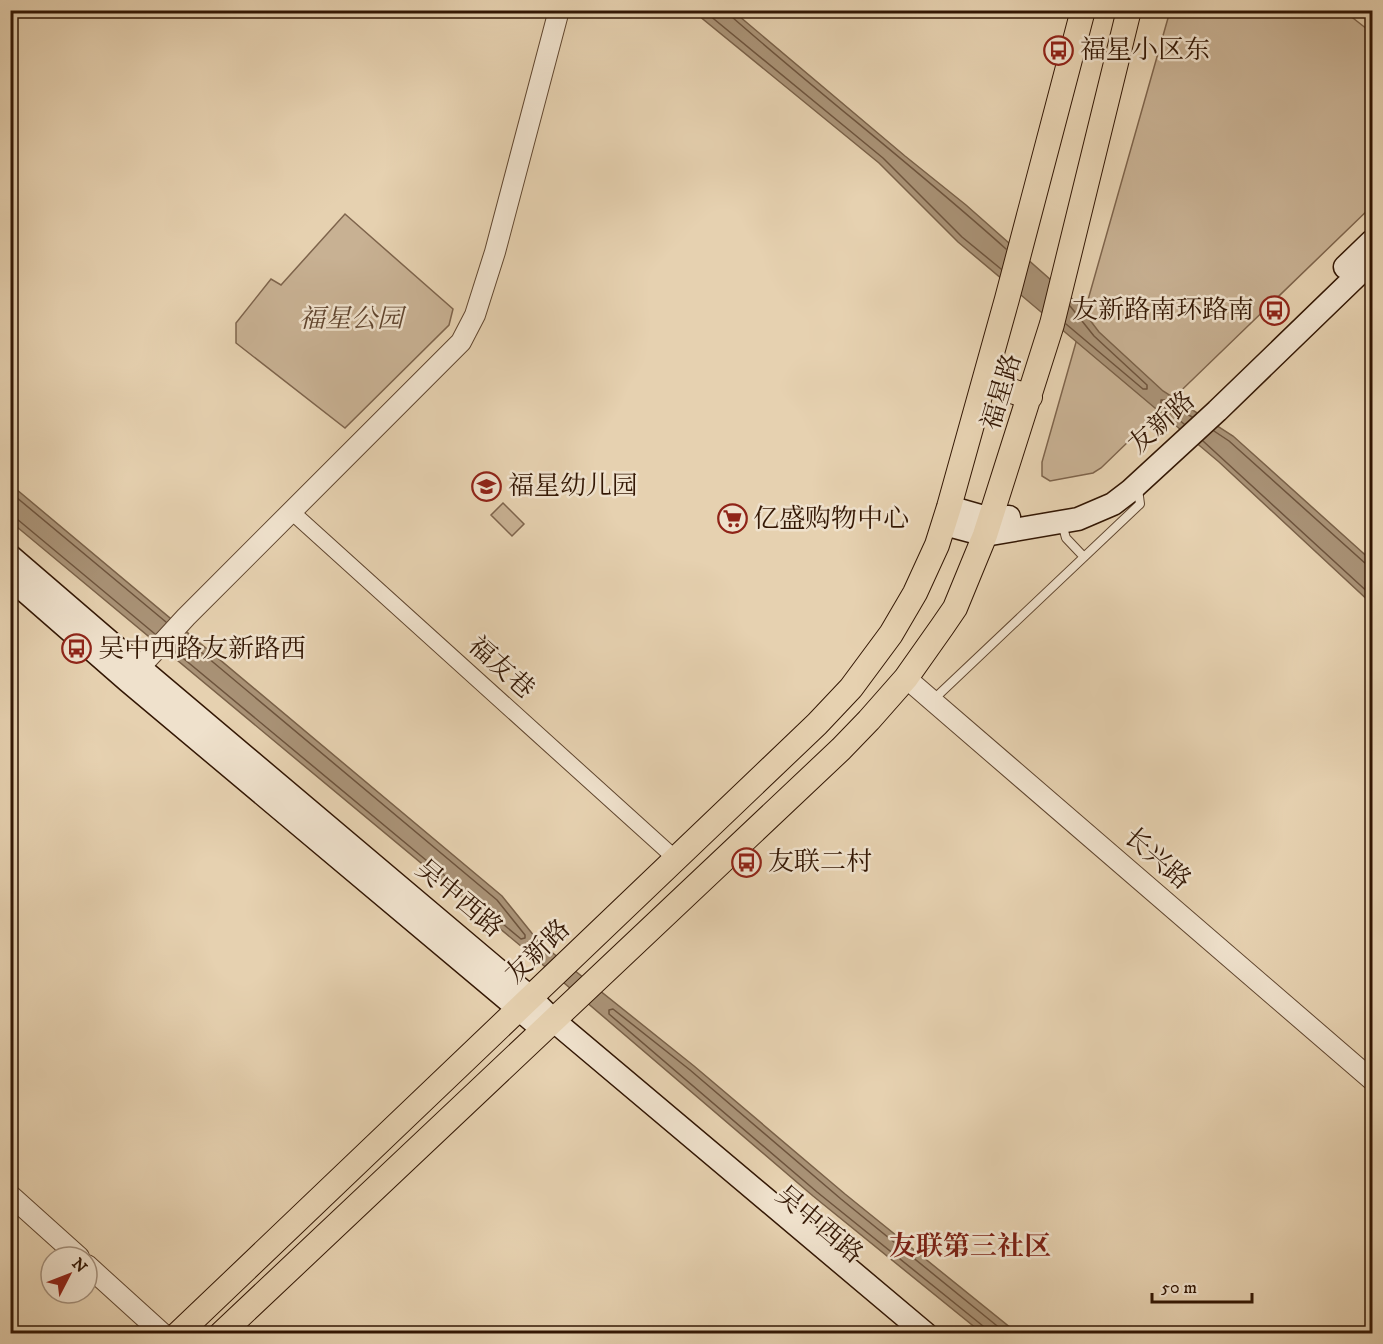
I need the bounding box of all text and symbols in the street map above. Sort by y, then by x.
bus stop icon: 福星小区东 [1043,34,1075,66]
place label: 福星小区东 [1080,34,1210,67]
place label: 友新路南环路南 [1072,294,1254,327]
bus stop icon: 友新路南环路南 [1259,294,1291,326]
park label: 福星公园 [299,303,407,336]
street label: 福星路 [975,350,1029,434]
street label: 友新路 [1122,385,1202,461]
school or university icon: 福星幼儿园 [471,470,503,502]
place label: 福星幼儿园 [508,470,638,503]
supermarket icon: 亿盛购物中心 [716,503,748,535]
place label: 亿盛购物中心 [753,503,909,536]
street label: 福友巷 [461,630,541,706]
bus stop icon: 吴中西路友新路西 [61,633,93,665]
place label: 吴中西路友新路西 [98,633,306,666]
street label: 长兴路 [1117,821,1197,897]
bus stop icon: 友联二村 [731,846,763,878]
place label: 友联二村 [768,846,872,879]
street label: 吴中西路 [409,853,509,945]
street label: 友新路 [498,913,578,991]
street label: 吴中西路 [769,1179,869,1271]
district label: 友联第三社区 [889,1230,1051,1264]
north arrow [39,1245,99,1305]
text: N [68,1254,91,1277]
scale bar [1152,1266,1252,1304]
text: 50 m [1161,1277,1197,1299]

